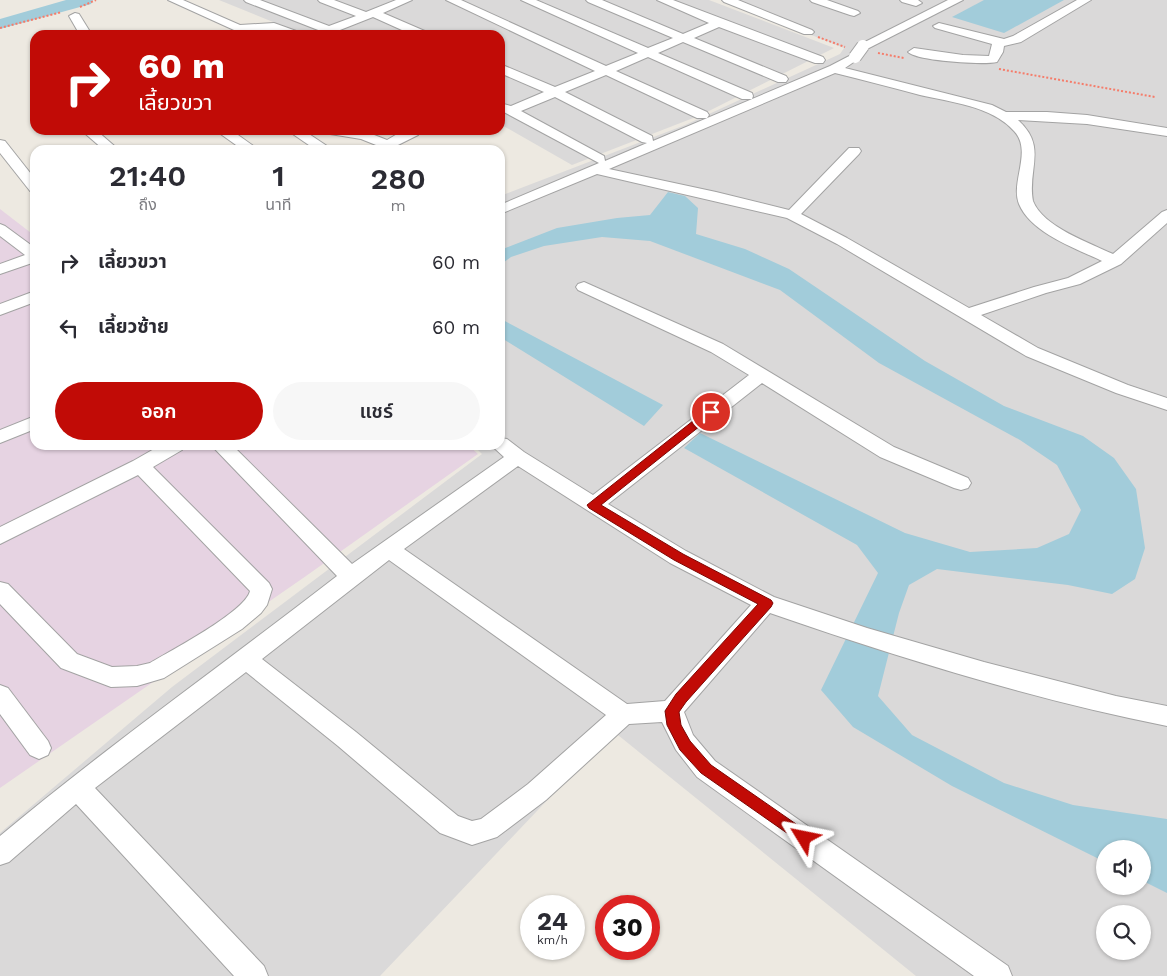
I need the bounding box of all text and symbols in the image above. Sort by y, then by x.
text: 60 m [138,45,225,87]
icon: right [55,50,120,115]
text: เลี้ยวขวา [138,90,213,115]
text: 21:40 [109,158,186,193]
text: 1 [272,158,285,193]
text: 280 [370,161,426,196]
text: ถึง [139,195,157,214]
text: นาที [265,195,291,214]
text: m [391,196,406,215]
icon: right [55,249,83,277]
text: เลี้ยวขวา [98,250,167,273]
text: 60 m [432,251,480,274]
icon: left [55,314,83,342]
text: เลี้ยวซ้าย [98,315,169,338]
text: 60 m [432,316,480,339]
button: ออก [55,382,263,440]
button: แชร์ [273,382,480,440]
pin [690,391,732,433]
icon: arrive [697,398,725,426]
position arrow [777,811,829,863]
map controls [1096,840,1151,960]
button: sound [1096,840,1151,895]
speed limit sign: 30 [595,895,660,960]
button: search [1096,905,1151,960]
text: 24 [537,907,568,936]
text: km/h [537,933,568,947]

